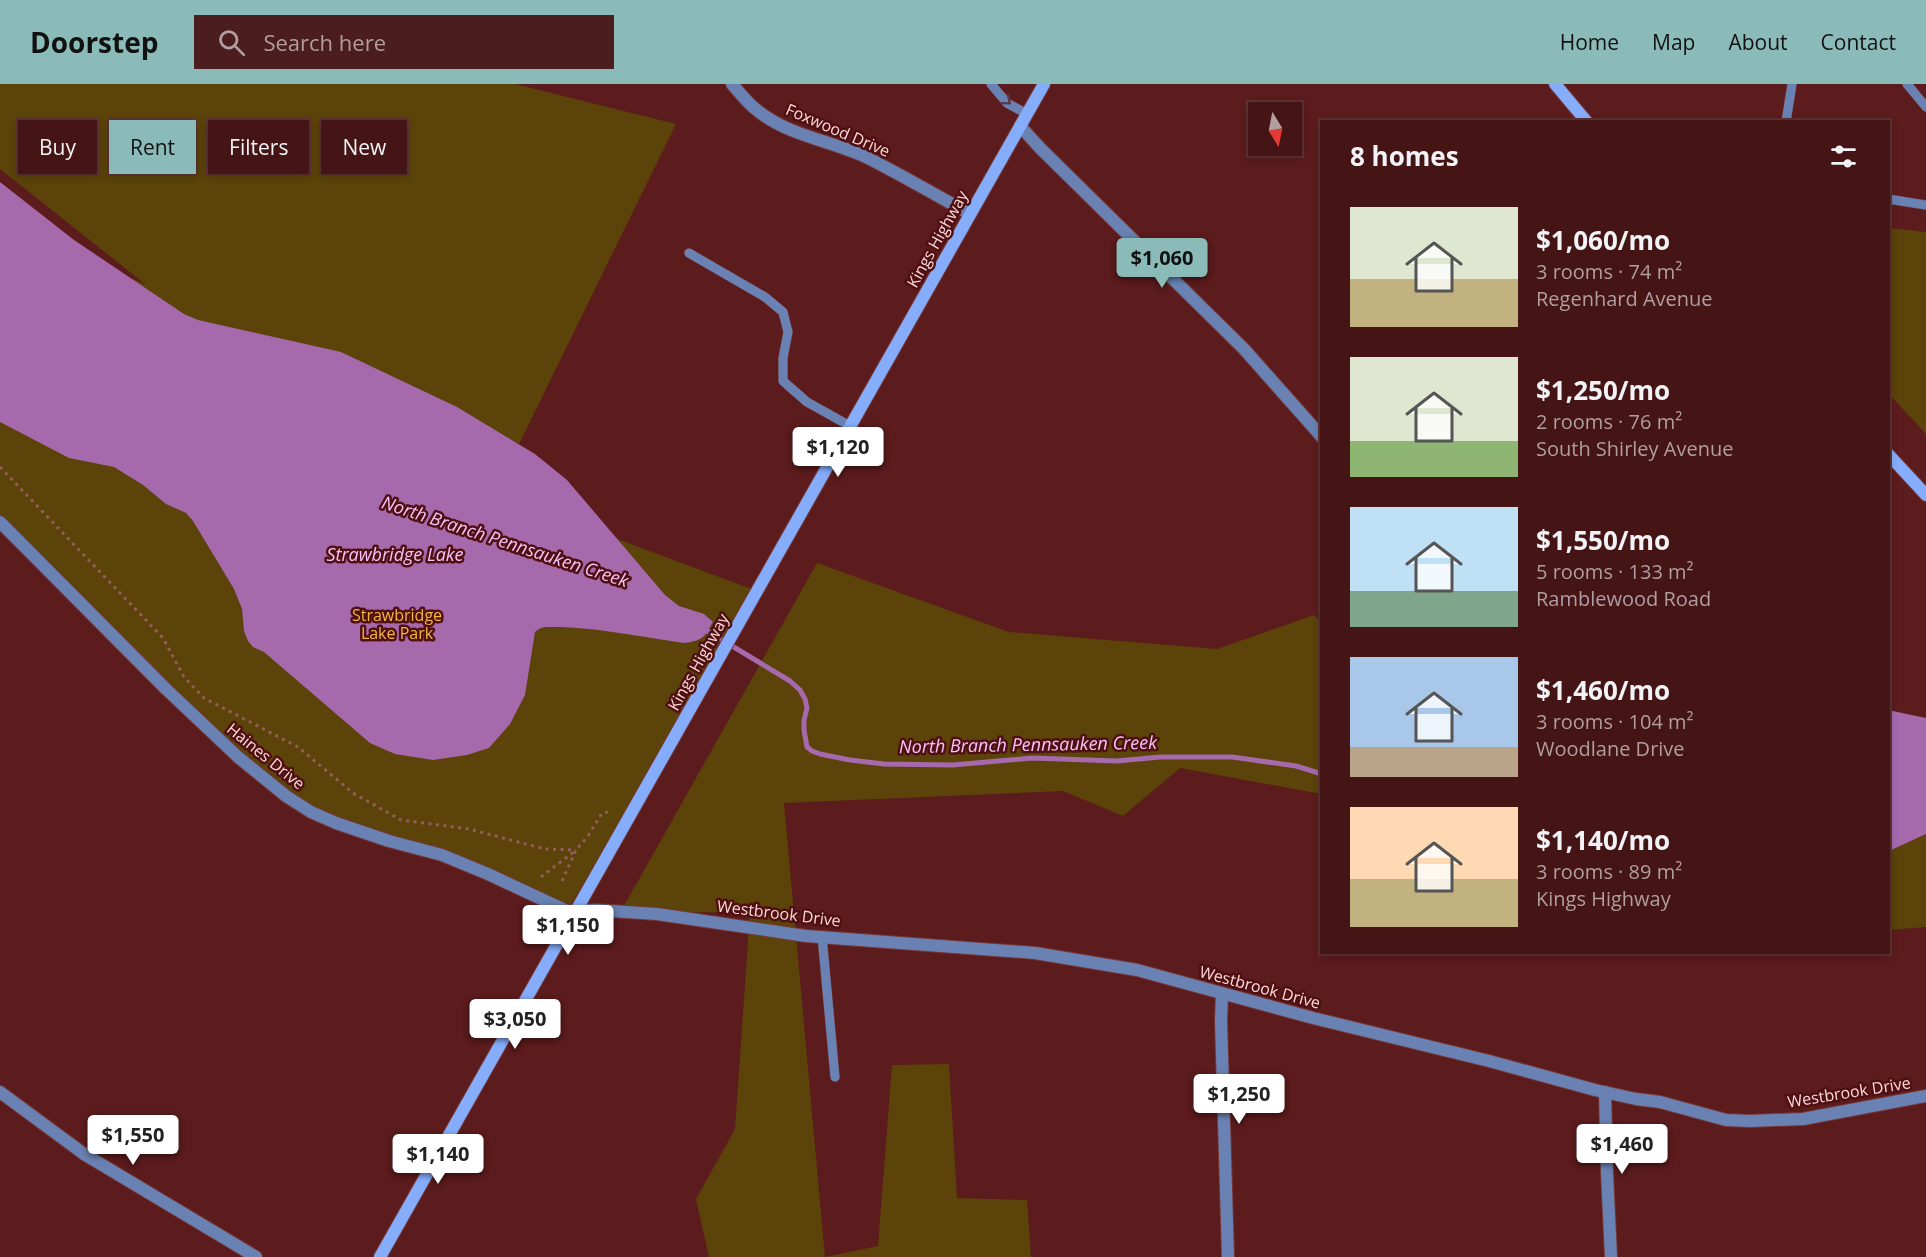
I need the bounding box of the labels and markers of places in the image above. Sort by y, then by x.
pin: $1,060 [1113,238,1211,289]
pin: $1,120 [789,427,887,478]
pin: $1,150 [519,905,617,956]
pin: $3,050 [466,999,564,1050]
pin: $1,250 [1190,1074,1288,1125]
pin: $1,550 [84,1115,182,1166]
pin: $1,460 [1573,1124,1671,1175]
pin: $1,140 [389,1134,487,1185]

